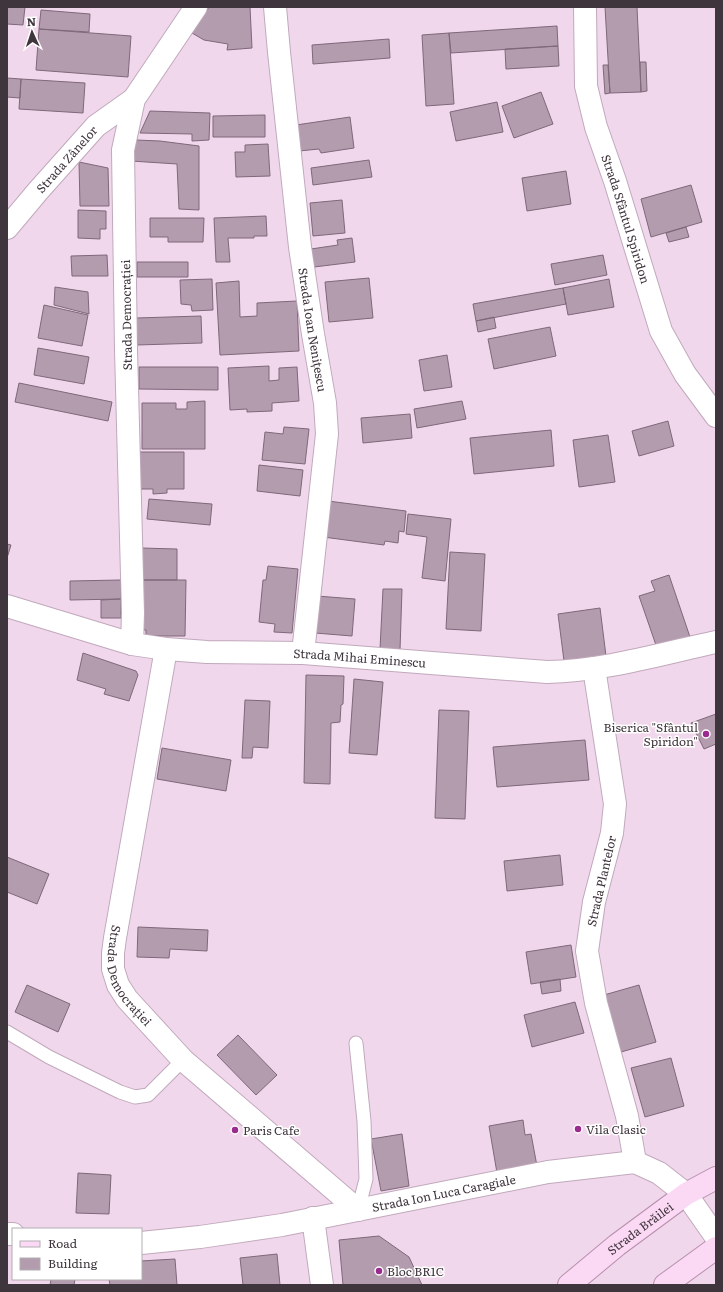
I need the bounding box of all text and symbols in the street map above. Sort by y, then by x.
north arrow [12,12,52,52]
text: N [26,13,36,29]
street label: Strada Zânelor [32,121,102,197]
street label: Strada Sfântul Spiridon [597,152,655,286]
street label: Strada Democrației [116,260,136,370]
street label: Strada Ioan Nenițescu [294,266,332,394]
street label: Strada Mihai Eminescu [293,644,427,672]
place label: Biserica "Sfântul Spiridon" [604,718,698,750]
marker: Biserica "Sfântul Spiridon" [701,729,711,739]
street label: Strada Plantelor [582,834,620,928]
street label: Strada Democrației [103,924,156,1030]
place label: Vila Clasic [586,1120,646,1138]
place label: Paris Cafe [243,1121,300,1139]
marker: Vila Clasic [573,1124,583,1134]
marker: Paris Cafe [230,1125,240,1135]
street label: Strada Ion Luca Caragiale [370,1170,517,1216]
street label: Strada Brăilei [603,1198,677,1259]
legend [12,1228,142,1280]
text: Road [48,1234,78,1252]
text: Building [48,1254,98,1272]
place label: Bloc BR1C [387,1262,444,1280]
marker: Bloc BR1C [374,1266,384,1276]

